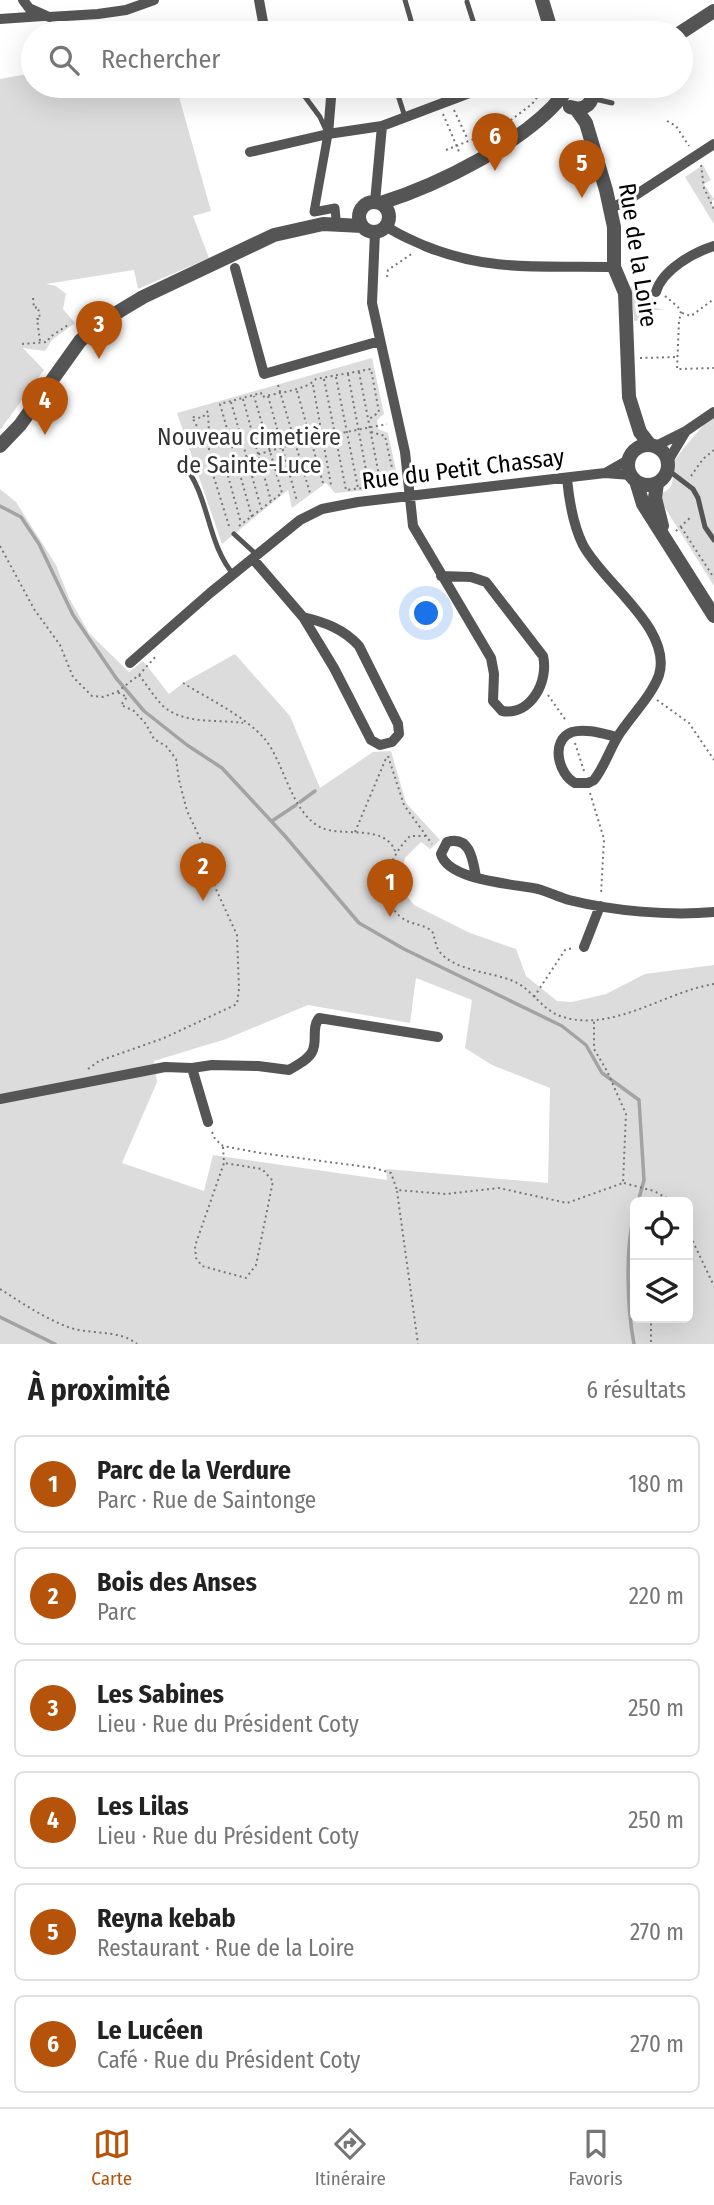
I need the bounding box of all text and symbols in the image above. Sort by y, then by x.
search box [21,21,693,98]
icon: search [45,41,83,79]
text: Rechercher [101,44,220,75]
pin: 6 [472,113,518,171]
pin: 5 [559,140,605,198]
street label: Rue de la Loire [613,181,663,329]
pin: 3 [76,301,122,359]
pin: 4 [22,377,68,435]
park label: Nouveau cimetière de Sainte-Luce [157,423,341,479]
street label: Rue du Petit Chassay [360,443,566,495]
your location [409,596,443,630]
pin: 2 [180,843,226,901]
pin: 1 [367,859,413,917]
map controls [630,1197,693,1323]
button: locate [630,1197,693,1260]
button: layers [630,1260,693,1323]
text: À proximité [28,1372,170,1408]
text: 6 résultats [587,1376,686,1404]
text: Parc de la Verdure [97,1455,291,1486]
text: 1 [48,1470,58,1498]
text: 180 m [628,1470,684,1498]
text: Parc · Rue de Saintonge [97,1486,316,1514]
text: Bois des Anses [97,1567,257,1598]
text: 2 [48,1582,58,1610]
text: 220 m [629,1582,684,1610]
text: Parc [97,1598,136,1626]
text: Les Sabines [97,1679,224,1710]
text: 3 [48,1694,58,1722]
text: 250 m [628,1694,684,1722]
text: Lieu · Rue du Président Coty [97,1710,359,1738]
text: Les Lilas [97,1791,189,1822]
text: 4 [47,1806,59,1834]
text: 250 m [628,1806,684,1834]
text: Lieu · Rue du Président Coty [97,1822,359,1850]
text: Reyna kebab [97,1903,236,1934]
text: 5 [47,1918,59,1946]
text: 270 m [630,1918,684,1946]
text: Restaurant · Rue de la Loire [97,1934,354,1962]
text: Le Lucéen [97,2015,203,2046]
text: 6 [47,2030,59,2058]
text: 270 m [630,2030,684,2058]
text: Café · Rue du Président Coty [97,2046,360,2074]
tab: Carte [91,2125,132,2190]
tab: Itinéraire [315,2125,386,2190]
tab: Favoris [568,2125,623,2190]

